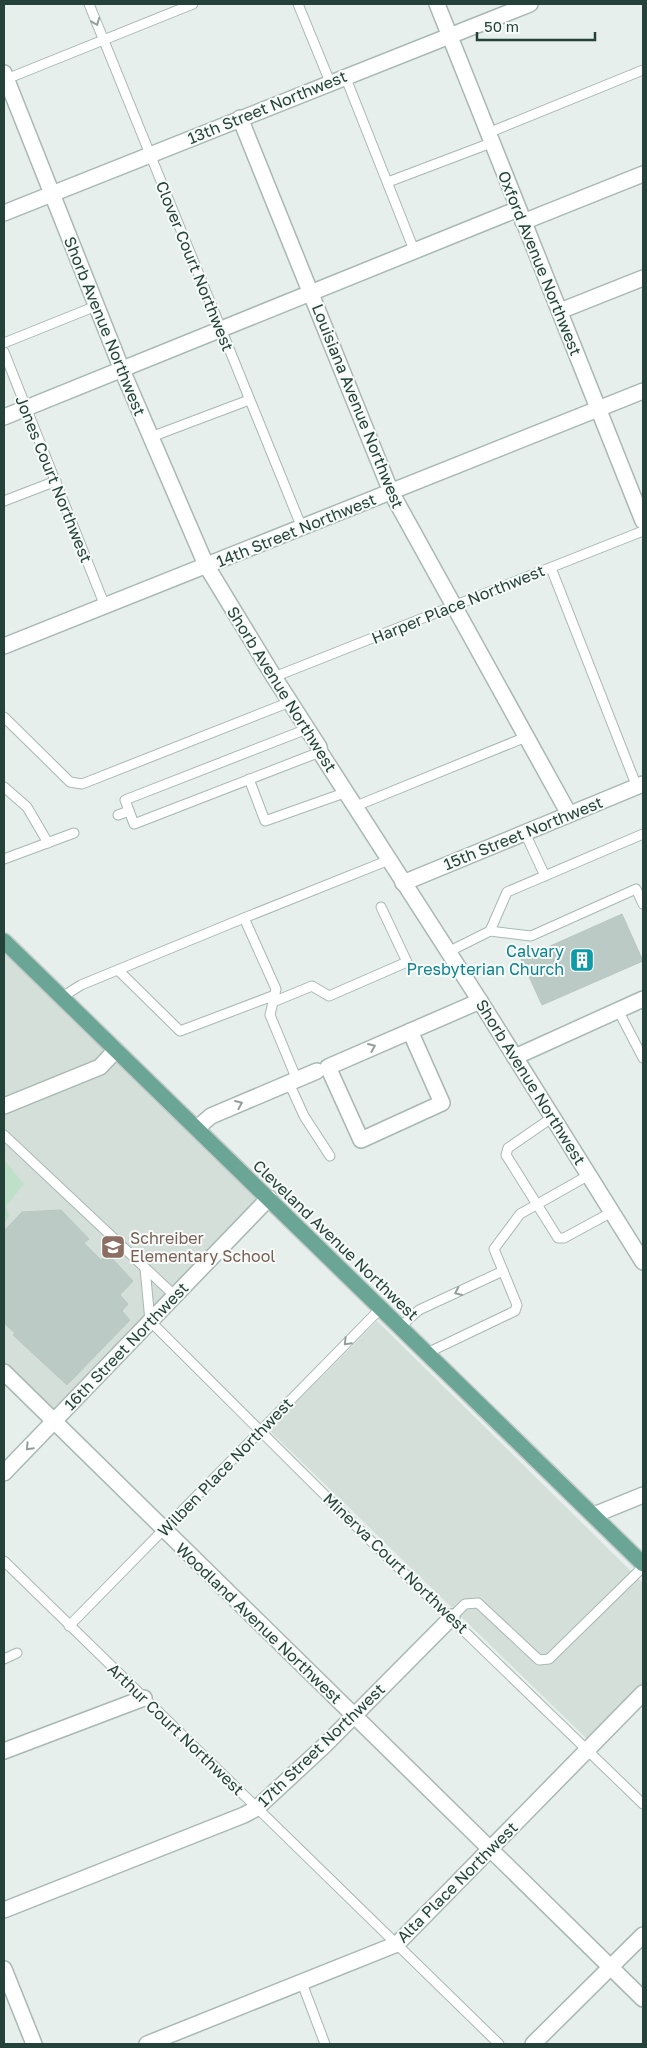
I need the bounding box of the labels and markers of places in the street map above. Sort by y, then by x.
place label: Calvary Presbyterian Church [407,941,564,979]
building icon: Calvary Presbyterian Church [569,947,595,973]
place label: Schreiber Elementary School [130,1228,275,1266]
school or university icon: Schreiber Elementary School [100,1234,126,1260]

